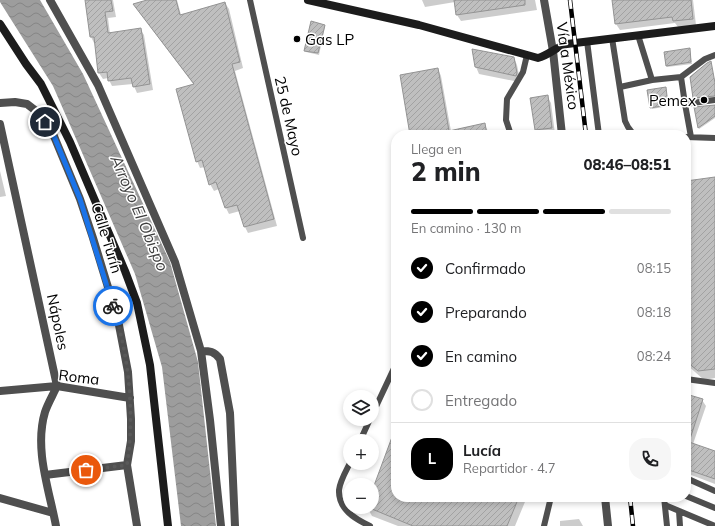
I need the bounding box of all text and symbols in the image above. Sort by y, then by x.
street label: Vía a México [552,21,584,111]
place label: Gas LP [305,30,354,49]
marker: Gas LP [292,34,302,44]
street label: 25 de Mayo [271,74,307,158]
place label: Pemex [649,91,696,110]
marker: Pemex [699,95,709,105]
pin [28,105,62,139]
icon: home [34,111,56,133]
text: Llega en [411,141,462,157]
water label: Arroyo El Obispo [106,151,173,274]
text: 2 min [411,155,481,188]
text: 08:46–08:51 [584,155,671,174]
street label: Calle Turín [87,200,127,276]
text: En camino · 130 m [411,220,521,236]
icon: check [411,257,433,279]
text: Confirmado [445,259,526,278]
text: 08:15 [637,260,671,276]
courier [93,286,133,326]
street label: Nápoles [43,292,73,352]
icon: bike [102,295,124,317]
icon: check [411,301,433,323]
text: Preparando [445,303,527,322]
text: 08:18 [637,304,671,320]
icon: check [411,345,433,367]
text: En camino [445,347,517,366]
text: 08:24 [637,348,671,364]
street label: Roma [58,365,100,389]
map controls [343,390,379,514]
button: layers [343,390,379,426]
text: Entregado [445,391,517,410]
button: + [343,434,379,470]
button: phone [629,438,671,480]
text: Lucía [463,441,501,460]
text: L [428,449,436,468]
pin [69,453,103,487]
icon: bag [75,459,97,481]
text: Repartidor · 4.7 [463,460,556,476]
button: − [343,478,379,514]

